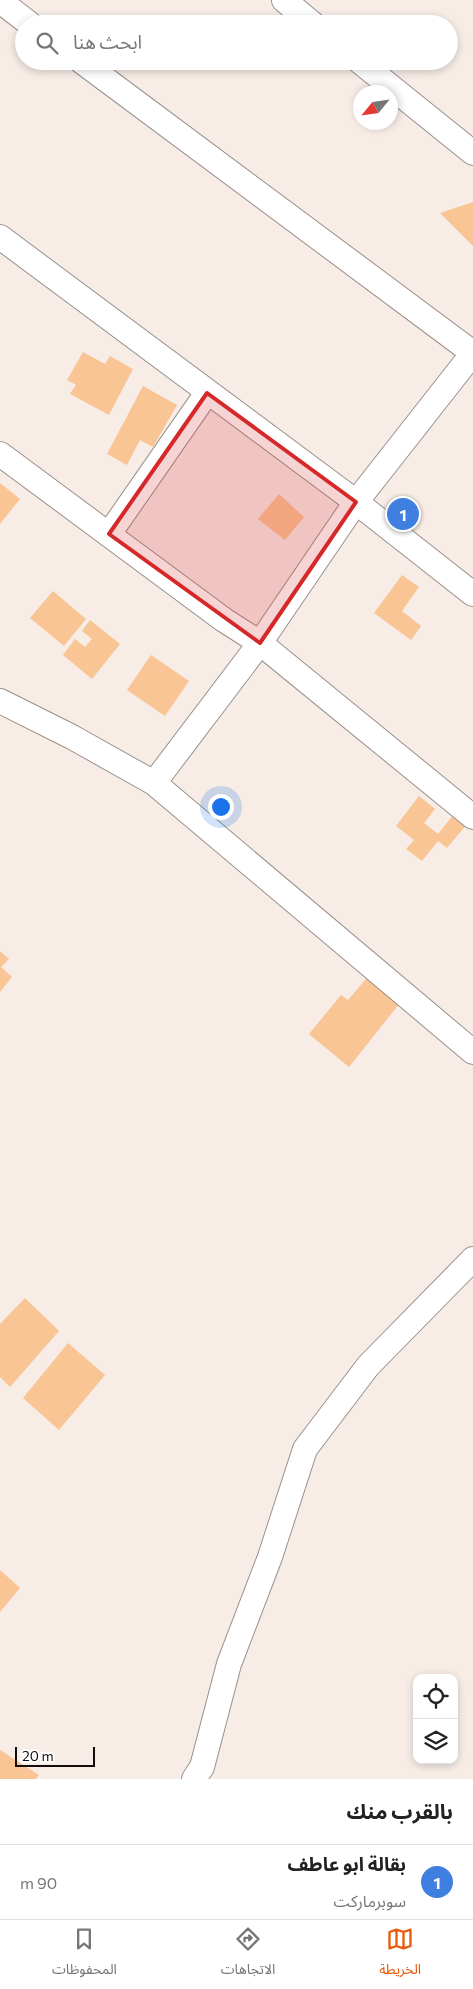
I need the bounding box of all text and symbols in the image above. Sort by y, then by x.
search box [15,15,458,70]
icon: search [33,29,61,57]
text: ابحث هنا [73,30,142,53]
north arrow [353,85,398,130]
pin: 1 [387,495,419,533]
your location [208,794,234,820]
map controls [413,1674,458,1764]
button: locate [413,1674,458,1719]
button: layers [413,1719,458,1764]
scale bar [15,1744,95,1767]
text: 20 m [22,1747,54,1764]
text: بالقرب منك [347,1798,453,1823]
text: بقالة ابو عاطف [287,1852,406,1875]
text: 90 m [20,1873,57,1892]
text: 1 [433,1873,441,1892]
text: سوبرماركت [334,1891,406,1910]
tab: المحفوظات [52,1925,117,1984]
tab: الاتجاهات [221,1925,275,1984]
tab: الخريطة [379,1925,421,1984]

